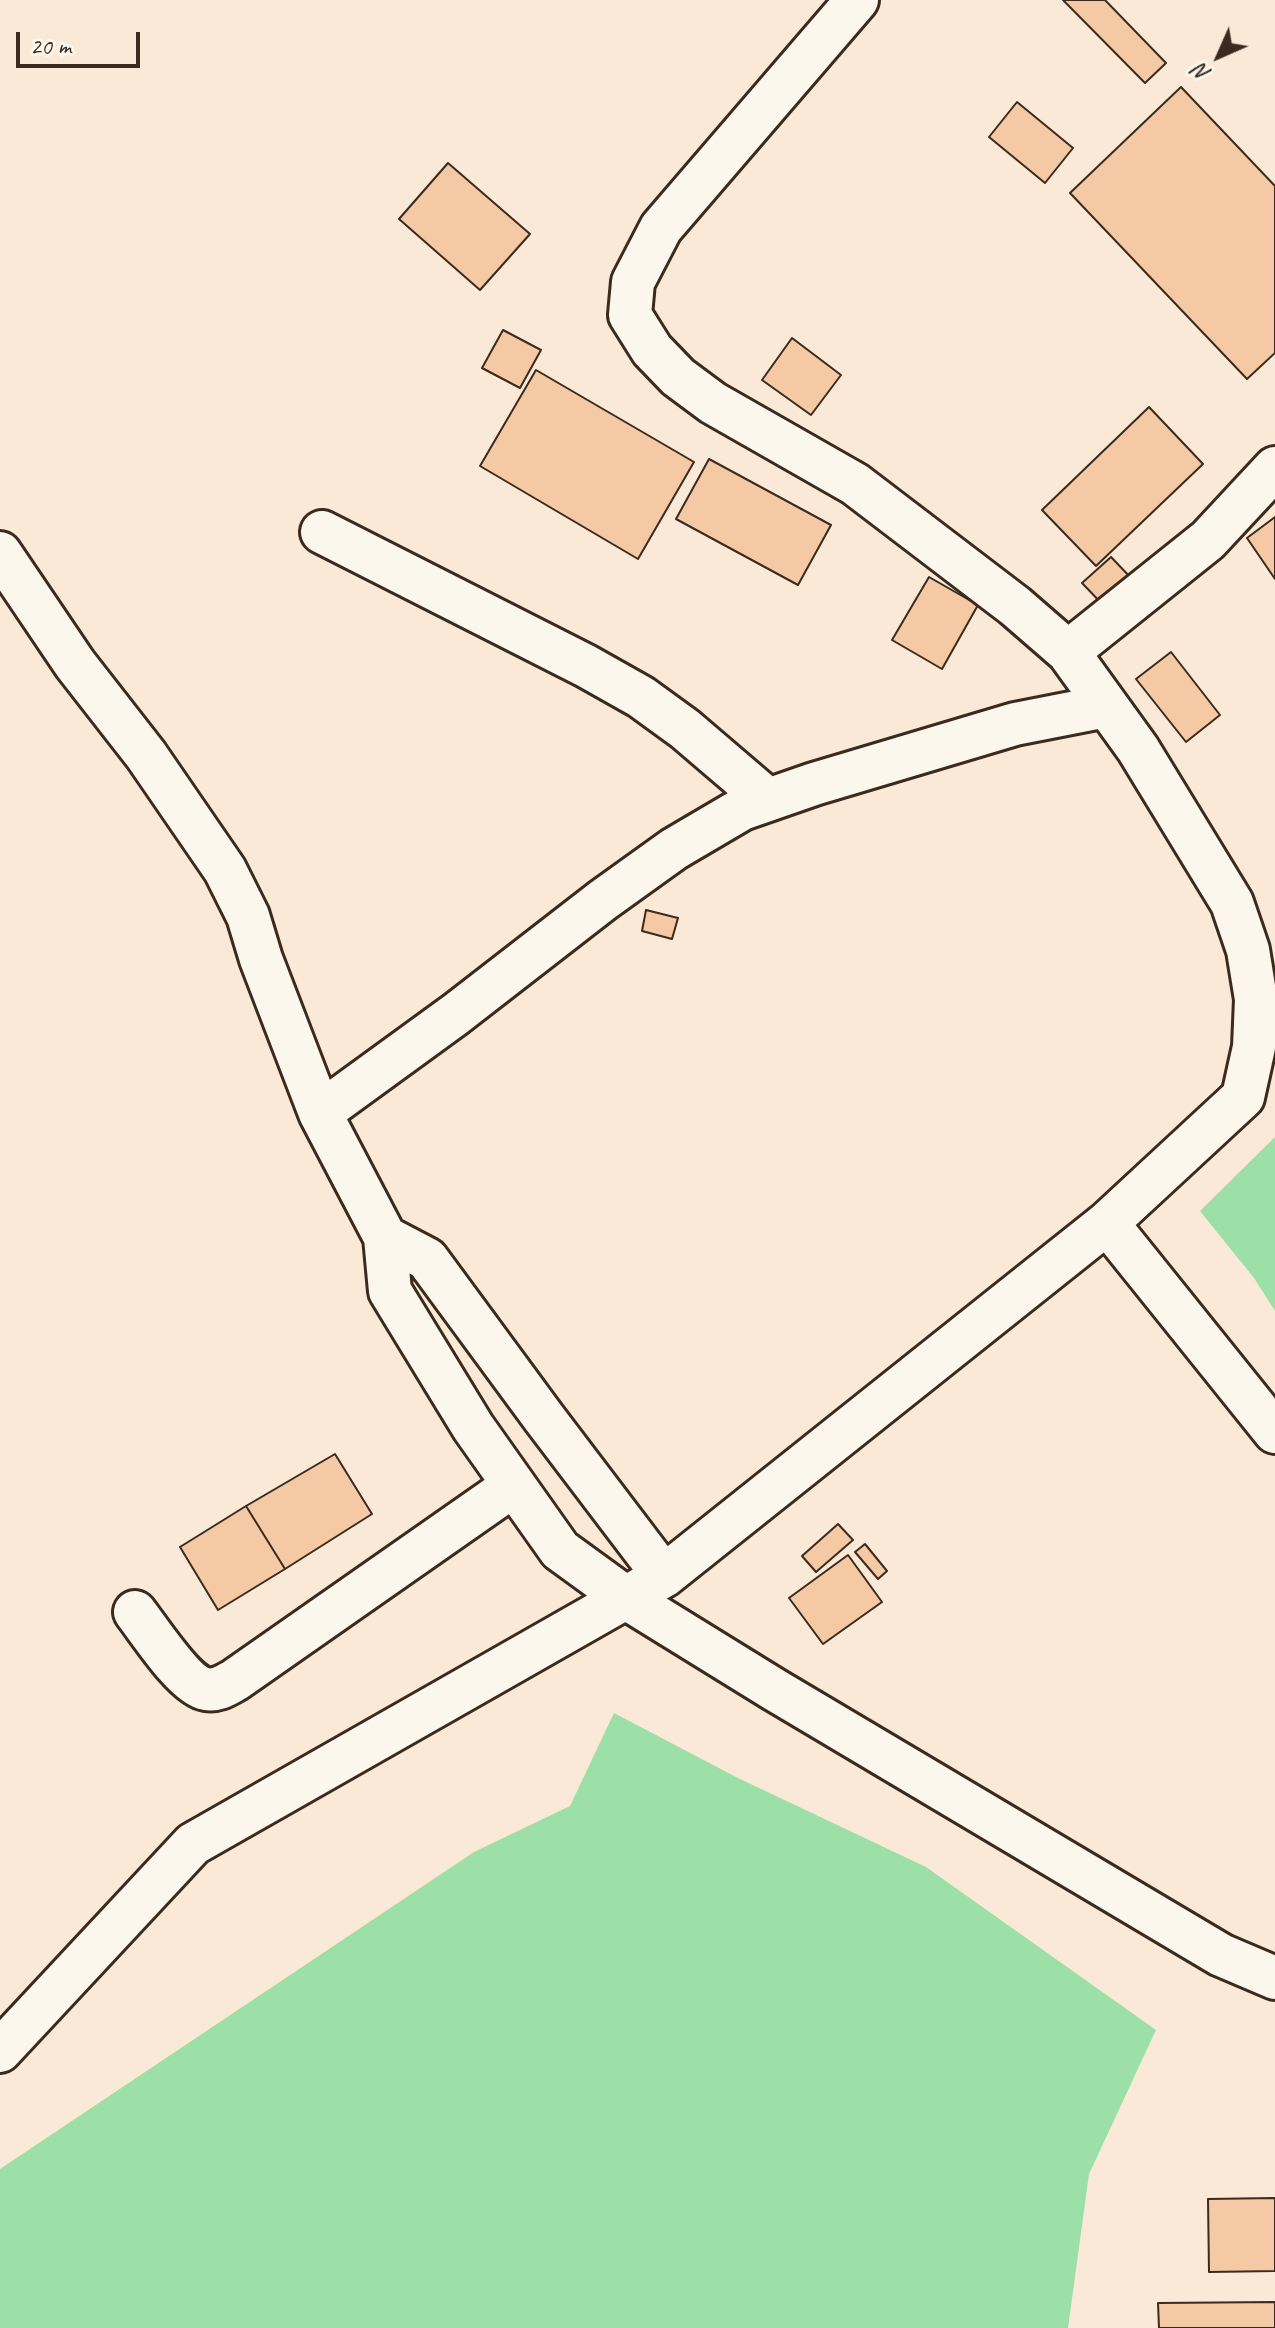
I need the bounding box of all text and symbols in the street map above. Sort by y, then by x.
scale bar [20,16,144,66]
north arrow [1179,16,1259,96]
text: 20 m [30,31,71,61]
text: N [1187,58,1217,88]

